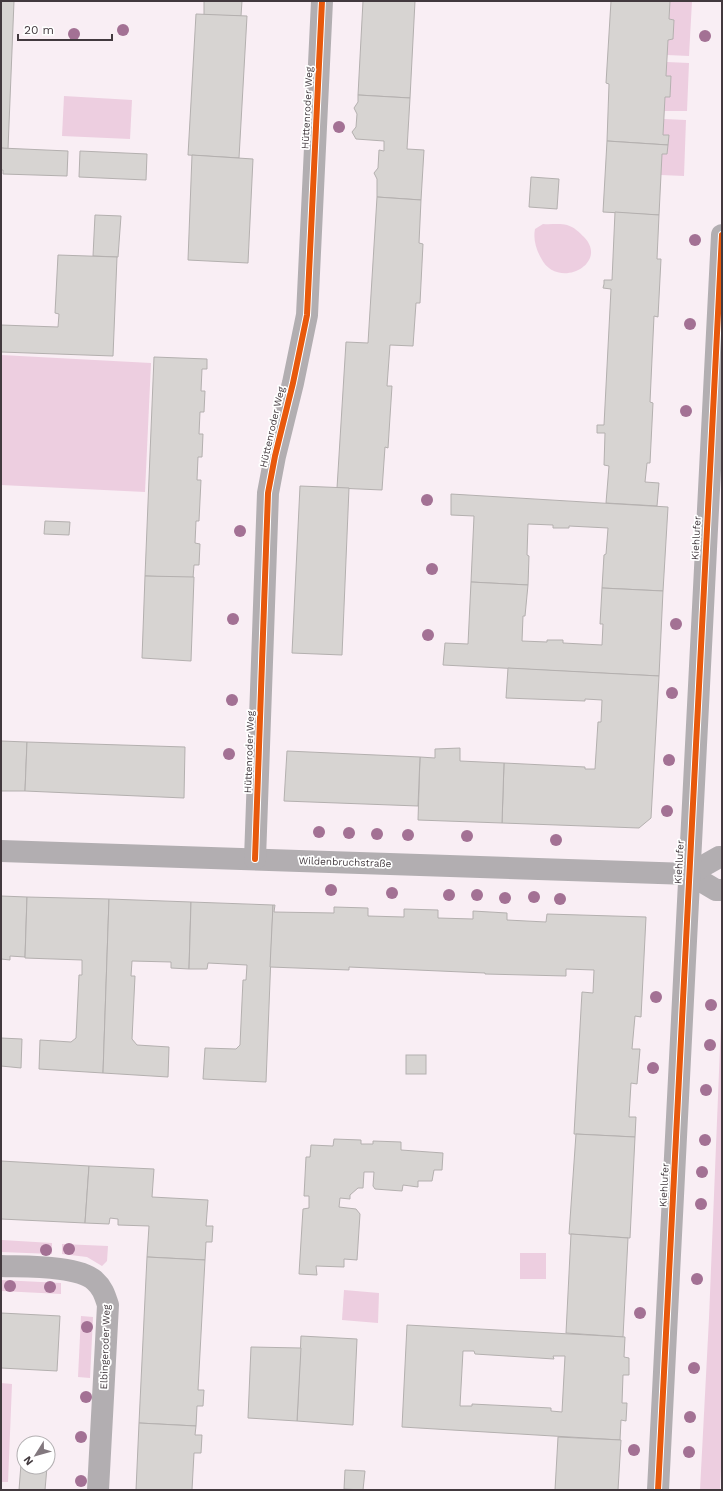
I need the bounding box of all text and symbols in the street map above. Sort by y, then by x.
scale bar [18,16,112,42]
text: 20 m [24,23,54,37]
street label: Hüttenroder Weg [299,66,315,149]
street label: Hüttenroder Weg [257,385,287,468]
street label: Kiehlufer [689,516,703,560]
street label: Hüttenroder Weg [242,710,256,793]
street label: Kiehlufer [672,840,686,884]
street label: Wildenbruchstraße [298,855,392,869]
street label: Kiehlufer [657,1163,671,1207]
street label: Elbingeroder Weg [98,1304,112,1390]
north arrow [16,1435,56,1475]
text: N [21,1454,36,1468]

